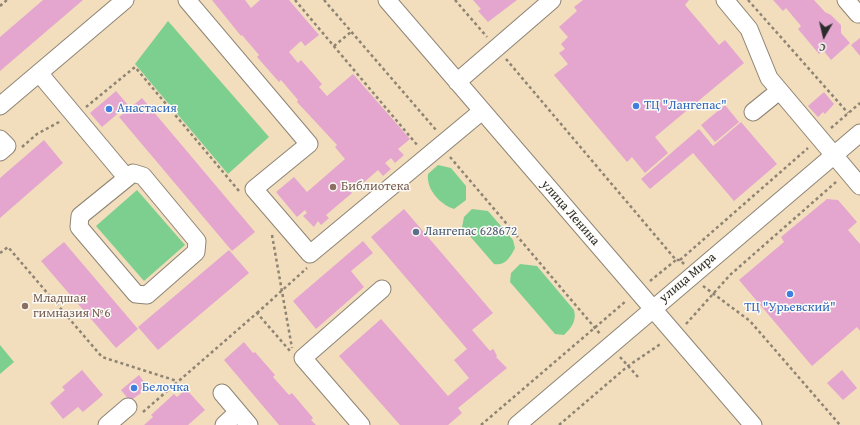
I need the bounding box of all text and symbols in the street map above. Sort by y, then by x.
north arrow [804,16,844,56]
text: С [818,40,827,56]
place label: ТЦ "Лангепас" [644,98,727,114]
place label: Анастасия [117,101,177,117]
marker: ТЦ "Лангепас" [631,101,641,111]
marker: Анастасия [104,104,114,114]
street label: улица Ленина [537,177,603,249]
place label: Библиотека [341,179,410,195]
marker: Библиотека [328,182,338,192]
place label: Лангепас 628672 [424,224,517,240]
marker: Лангепас 628672 [411,227,421,237]
street label: улица Мира [657,250,719,306]
marker: ТЦ "Урьевский" [785,289,795,299]
place label: Младшая гимназия №6 [33,291,111,322]
place label: ТЦ "Урьевский" [744,300,836,316]
marker: Младшая гимназия №6 [20,301,30,311]
place label: Белочка [142,380,189,396]
marker: Белочка [129,383,139,393]

